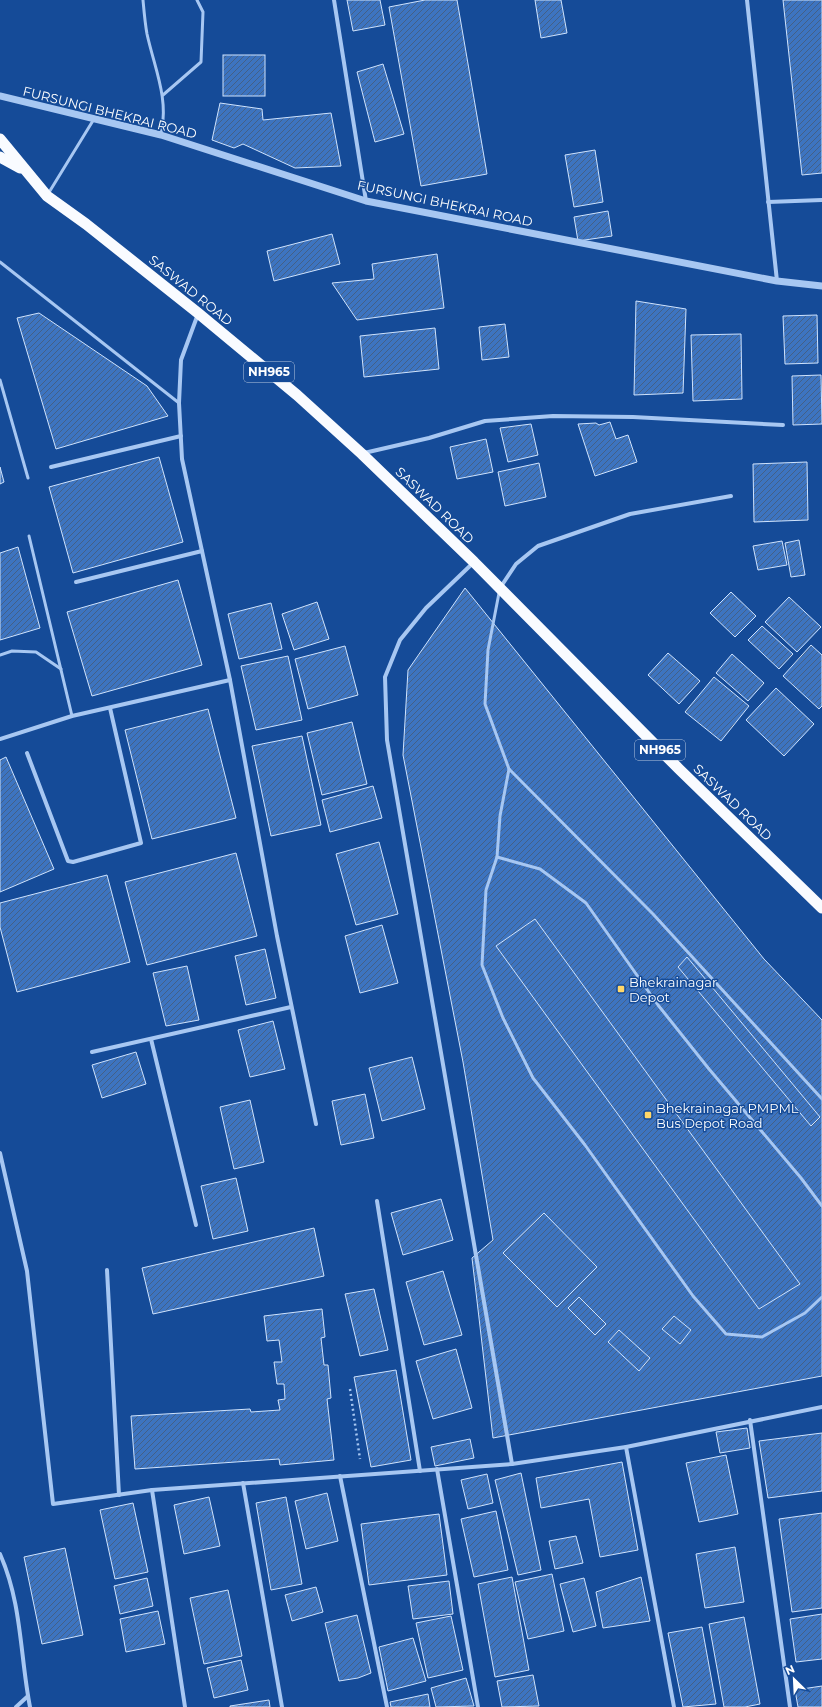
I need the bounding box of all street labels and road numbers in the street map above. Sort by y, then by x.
street label: FURSUNGI BHEKRAI ROAD [21,83,199,141]
street label: FURSUNGI BHEKRAI ROAD [356,177,534,229]
street label: SASWAD ROAD [146,251,236,329]
road number: NH965 [244,362,294,382]
street label: SASWAD ROAD [392,463,478,547]
road number: NH965 [635,740,685,760]
street label: SASWAD ROAD [690,760,776,844]

